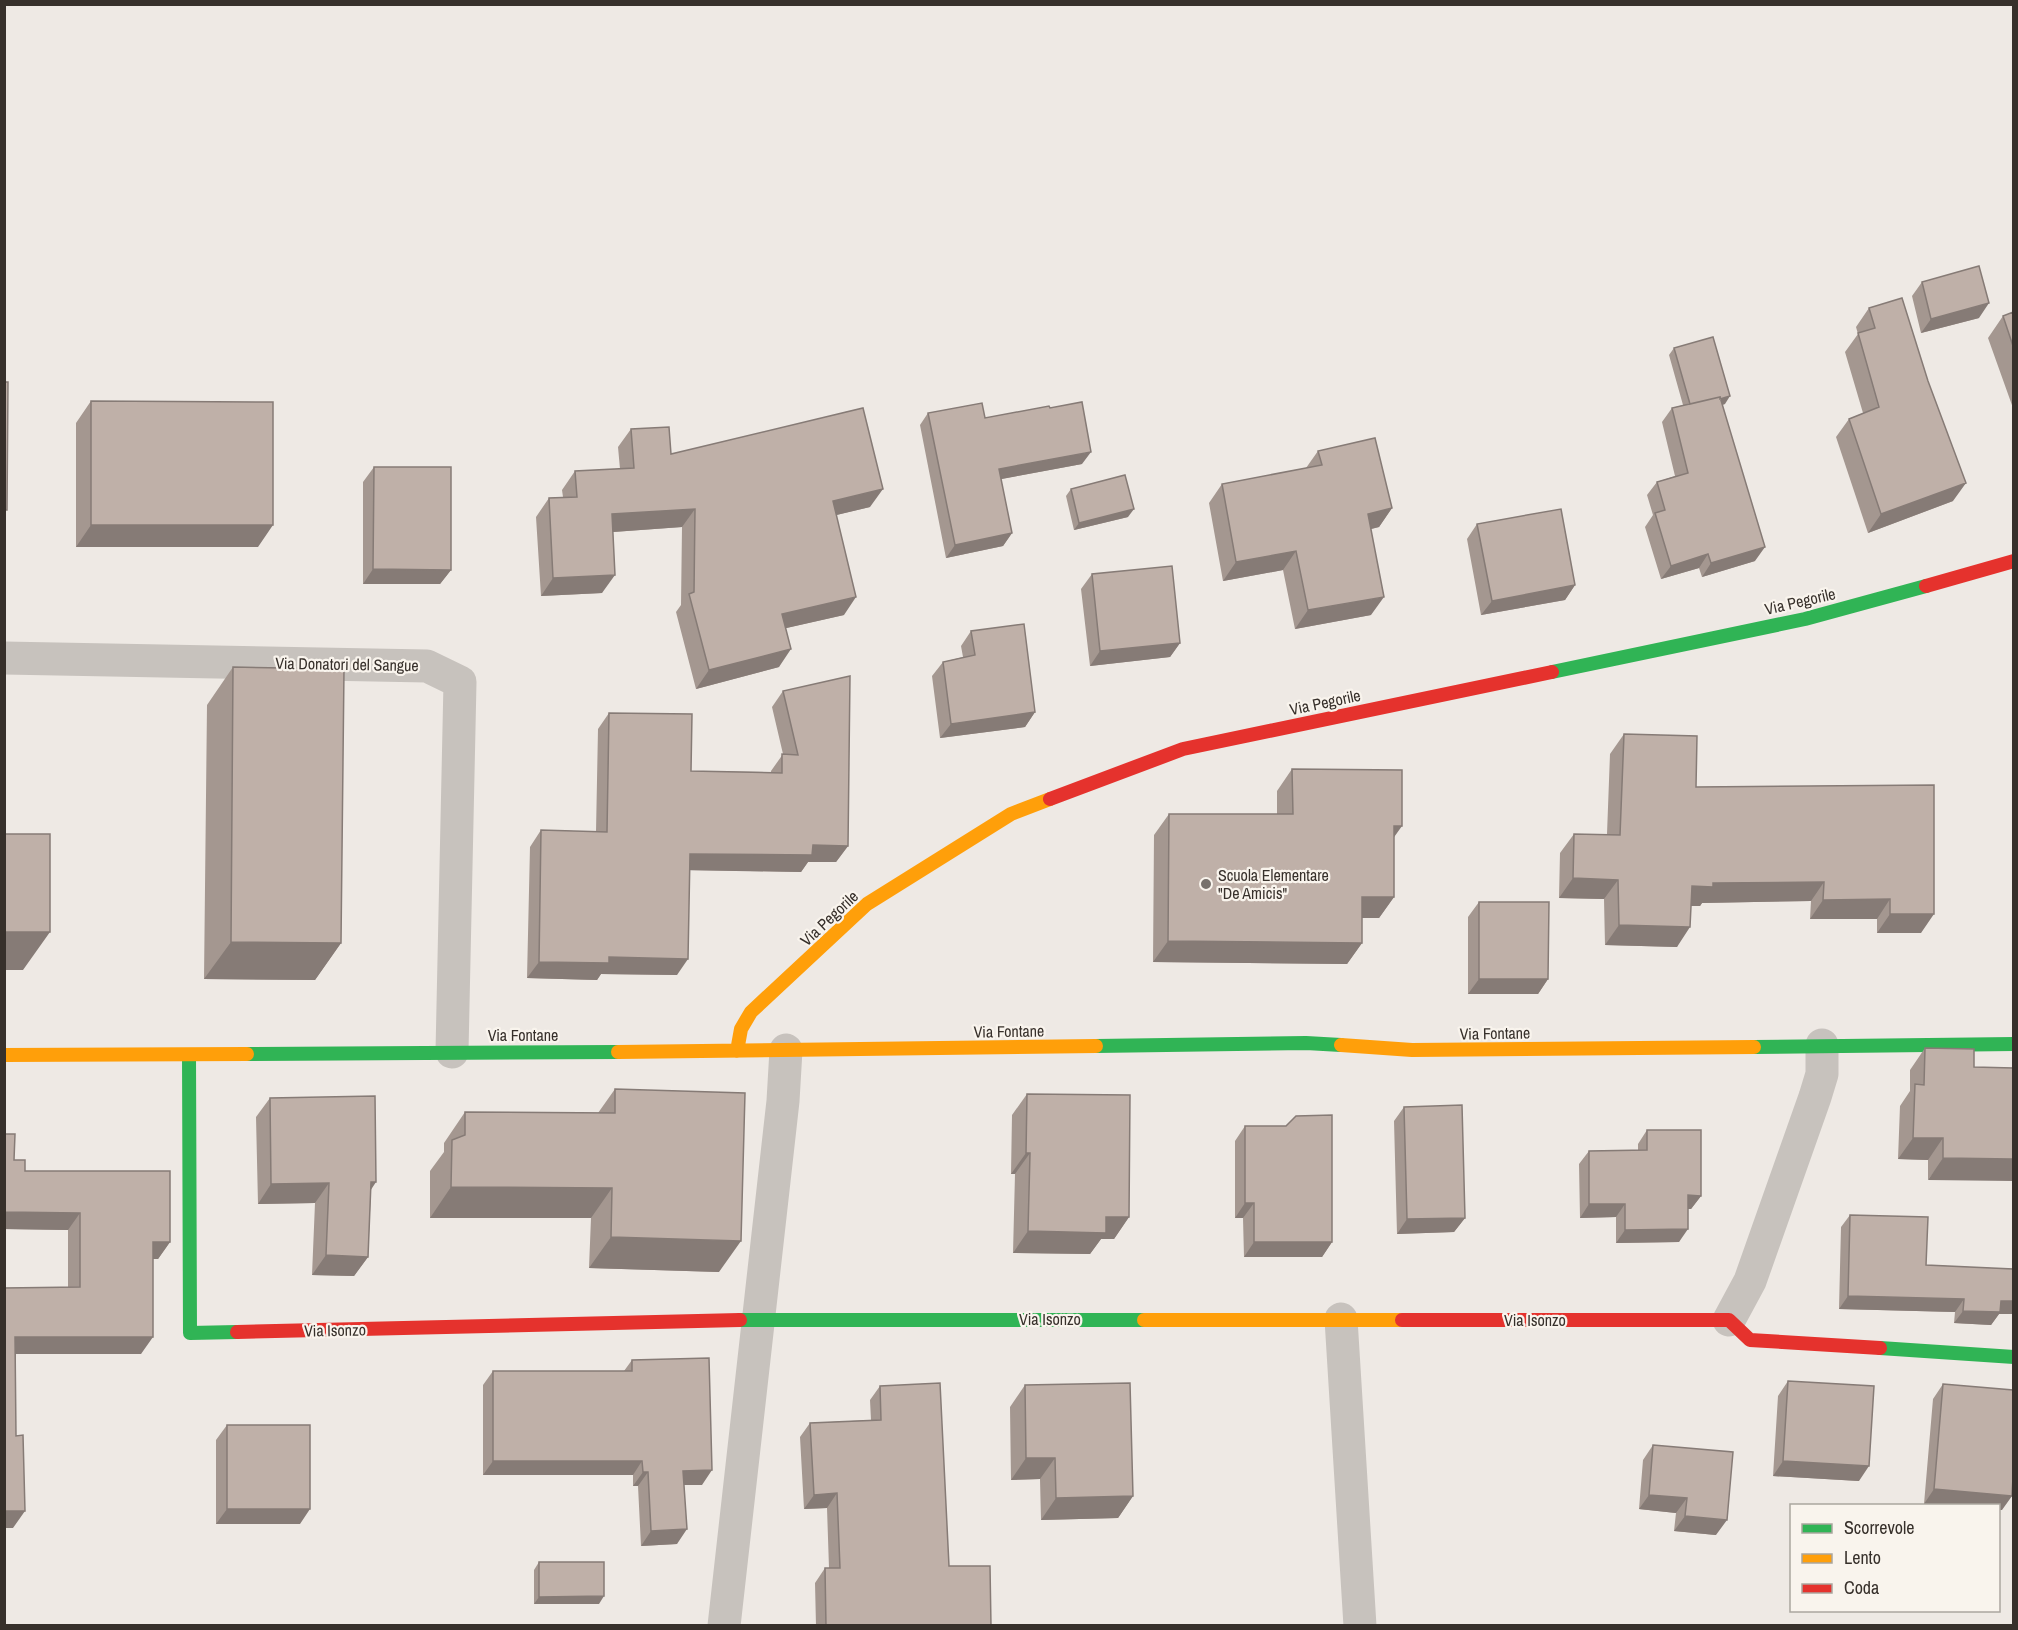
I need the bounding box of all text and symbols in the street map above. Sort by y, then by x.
street label: Via Pegorile [1762,582,1838,620]
street label: Via Donatori del Sangue [275,652,419,676]
street label: Via Pegorile [1288,684,1362,720]
place label: Scuola Elementare "De Amicis" [1218,864,1329,904]
marker: Scuola Elementare "De Amicis" [1199,877,1213,891]
street label: Via Pegorile [795,885,863,951]
street label: Via Fontane [974,1019,1044,1043]
street label: Via Fontane [1460,1021,1530,1045]
street label: Via Fontane [488,1024,558,1046]
street label: Via Isonzo [1019,1308,1081,1330]
street label: Via Isonzo [1504,1309,1566,1331]
street label: Via Isonzo [304,1318,366,1342]
legend [1790,1504,2000,1612]
text: Scorrevole [1844,1515,1915,1540]
text: Lento [1844,1545,1881,1570]
text: Coda [1844,1575,1879,1600]

